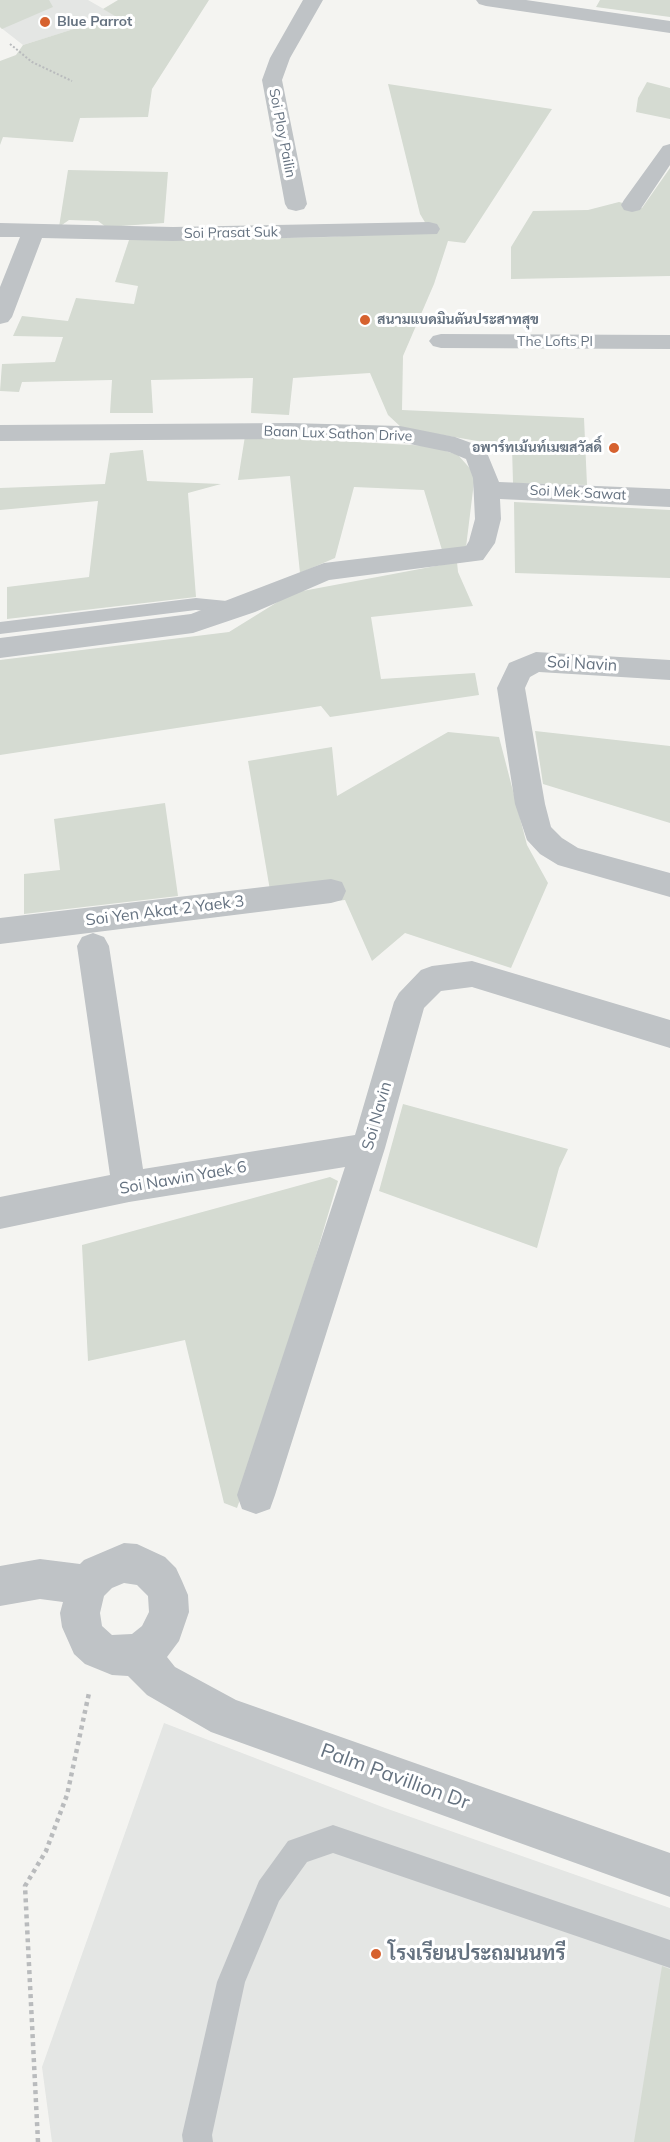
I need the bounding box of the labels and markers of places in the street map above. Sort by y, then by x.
place label: Blue Parrot [57,14,132,30]
marker: Blue Parrot [38,15,52,29]
place label: สนามแบดมินตันประสาทสุข [377,312,539,328]
marker: สนามแบดมินตันประสาทสุข [358,313,372,327]
place label: อพาร์ทเม้นท์เมฆสวัสดิ์ [472,440,602,456]
marker: อพาร์ทเม้นท์เมฆสวัสดิ์ [607,441,621,455]
place label: โรงเรียนประถมนนทรี [388,1942,565,1966]
marker: โรงเรียนประถมนนทรี [369,1947,383,1961]

